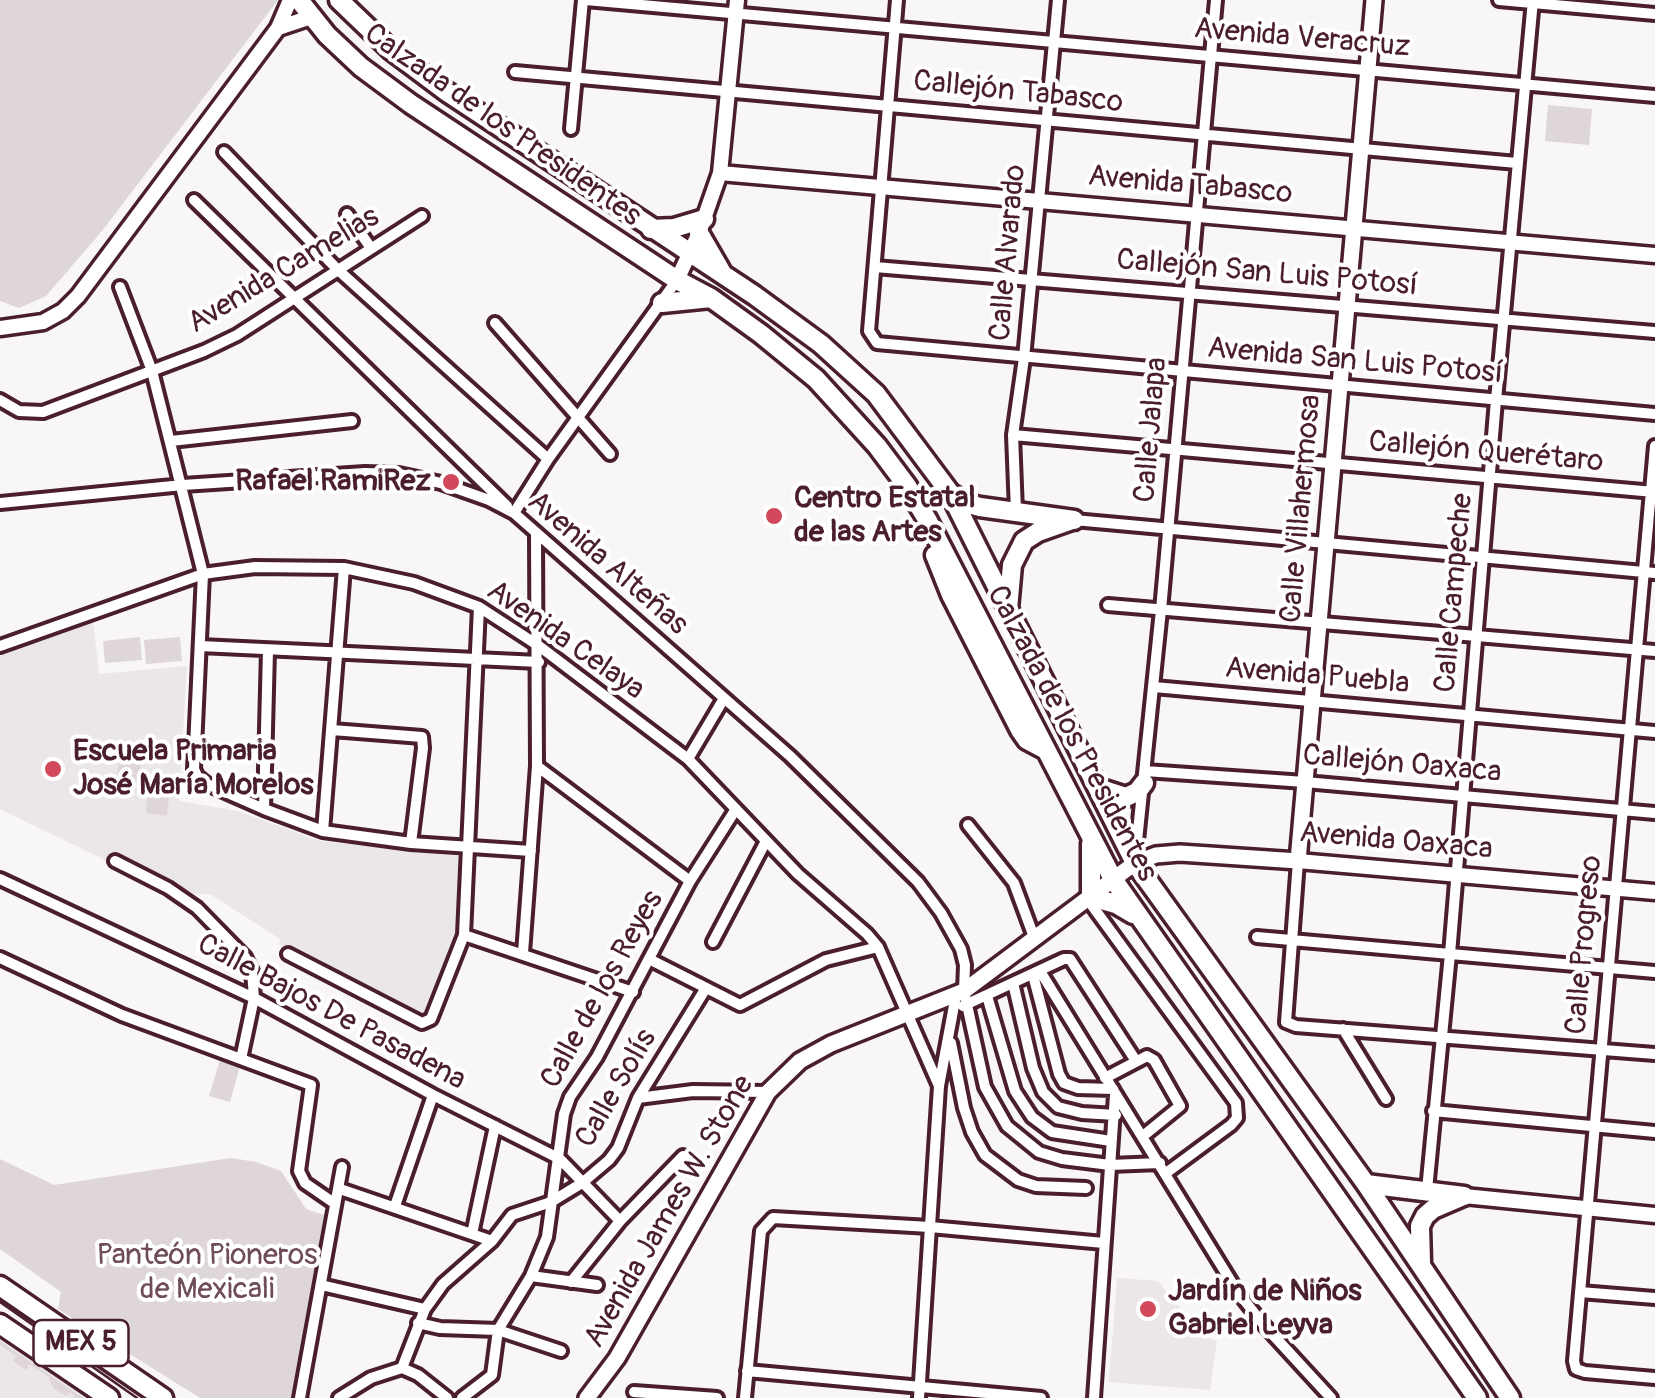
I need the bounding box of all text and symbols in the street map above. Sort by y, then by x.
street label: Avenida Veracruz [1192,12,1412,66]
street label: Calzada de los Presidentes [357,17,647,235]
street label: Callejón Tabasco [911,64,1125,122]
street label: Avenida Tabasco [1086,159,1294,213]
street label: Calle Alvarado [983,163,1035,343]
street label: Avenida Camelias [182,200,386,342]
street label: Callejón San Luis Potosí [1115,243,1419,305]
street label: Avenida San Luis Potosí [1206,331,1504,393]
street label: Calle Jalapa [1128,356,1176,504]
street label: Calle Villahermosa [1274,393,1330,625]
street label: Callejón Querétaro [1367,425,1605,481]
place label: Rafael RamiRez [235,464,431,500]
marker: Rafael RamiRez [440,471,462,493]
place label: Centro Estatal de las Artes [794,481,976,552]
street label: Avenida Alteñas [519,484,695,644]
street label: Calle Campeche [1428,492,1482,694]
marker: Centro Estatal de las Artes [763,505,785,527]
street label: Avenida Celaya [479,573,651,709]
street label: Calzada de los Presidentes [978,580,1164,888]
street label: Avenida Puebla [1223,651,1411,703]
place label: Escuela Primaria José María Morelos [73,734,314,804]
street label: Callejón Oaxaca [1301,738,1503,792]
marker: Escuela Primaria José María Morelos [42,758,64,780]
street label: Avenida Oaxaca [1298,816,1494,868]
street label: Calle Progreso [1559,854,1611,1036]
street label: Calle de los Reyes [534,885,672,1095]
street label: Calle Bajos De Pasadena [191,927,471,1099]
street label: Calle Solís [569,1023,665,1155]
street label: Avenida James W. Stone [577,1069,763,1355]
park label: Panteón Pioneros de Mexicali [97,1238,317,1308]
place label: Jardín de Niños Gabriel Leyva [1168,1274,1362,1344]
marker: Jardín de Niños Gabriel Leyva [1137,1298,1159,1320]
road number: MEX 5 [34,1320,128,1366]

